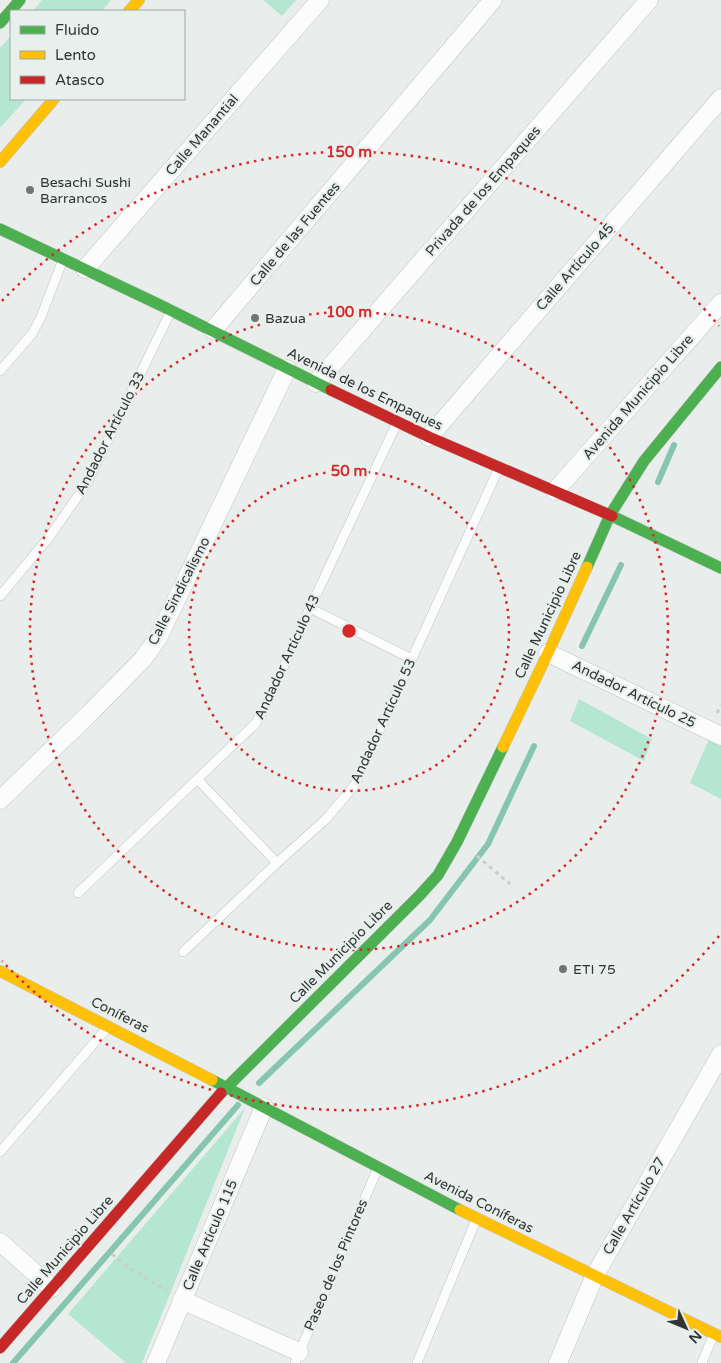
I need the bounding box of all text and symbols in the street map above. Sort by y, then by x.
legend [10,10,185,100]
text: Fluido [55,21,99,39]
text: Lento [55,46,96,64]
text: Atasco [55,71,104,89]
street label: Calle Manantial [162,91,242,179]
street label: Privada de los Empaques [422,122,544,260]
text: 150 m [326,143,372,161]
place label: Besachi Sushi Barrancos [40,174,131,207]
street label: Calle de las Fuentes [246,178,344,290]
marker: Besachi Sushi Barrancos [24,184,36,196]
street label: Calle Artículo 45 [533,220,617,314]
text: 100 m [326,303,372,321]
place label: Bazua [265,310,306,327]
marker: Bazua [249,312,261,324]
street label: Avenida Municipio Libre [579,331,697,463]
street label: Avenida de los Empaques [285,344,446,434]
street label: Andador Artículo 33 [72,369,148,497]
text: 50 m [331,462,367,480]
street label: Calle Sindicalismo [144,534,214,648]
street label: Calle Municipio Libre [511,548,585,682]
street label: Andador Artículo 43 [251,592,323,722]
centre of rings [340,622,358,640]
street label: Andador Artículo 53 [347,656,419,786]
street label: Andador Artículo 25 [569,657,699,731]
street label: Calle Municipio Libre [286,897,396,1007]
place label: ETI 75 [573,961,616,978]
marker: ETI 75 [557,963,569,975]
street label: Coníferas [88,993,152,1037]
street label: Calle Artículo 27 [599,1154,669,1258]
street label: Avenida Coníferas [422,1167,537,1237]
street label: Calle Artículo 115 [179,1177,241,1293]
street label: Calle Municipio Libre [13,1192,117,1308]
street label: Paseo de los Pintores [301,1196,372,1333]
north arrow [661,1303,711,1353]
text: N [685,1327,705,1347]

